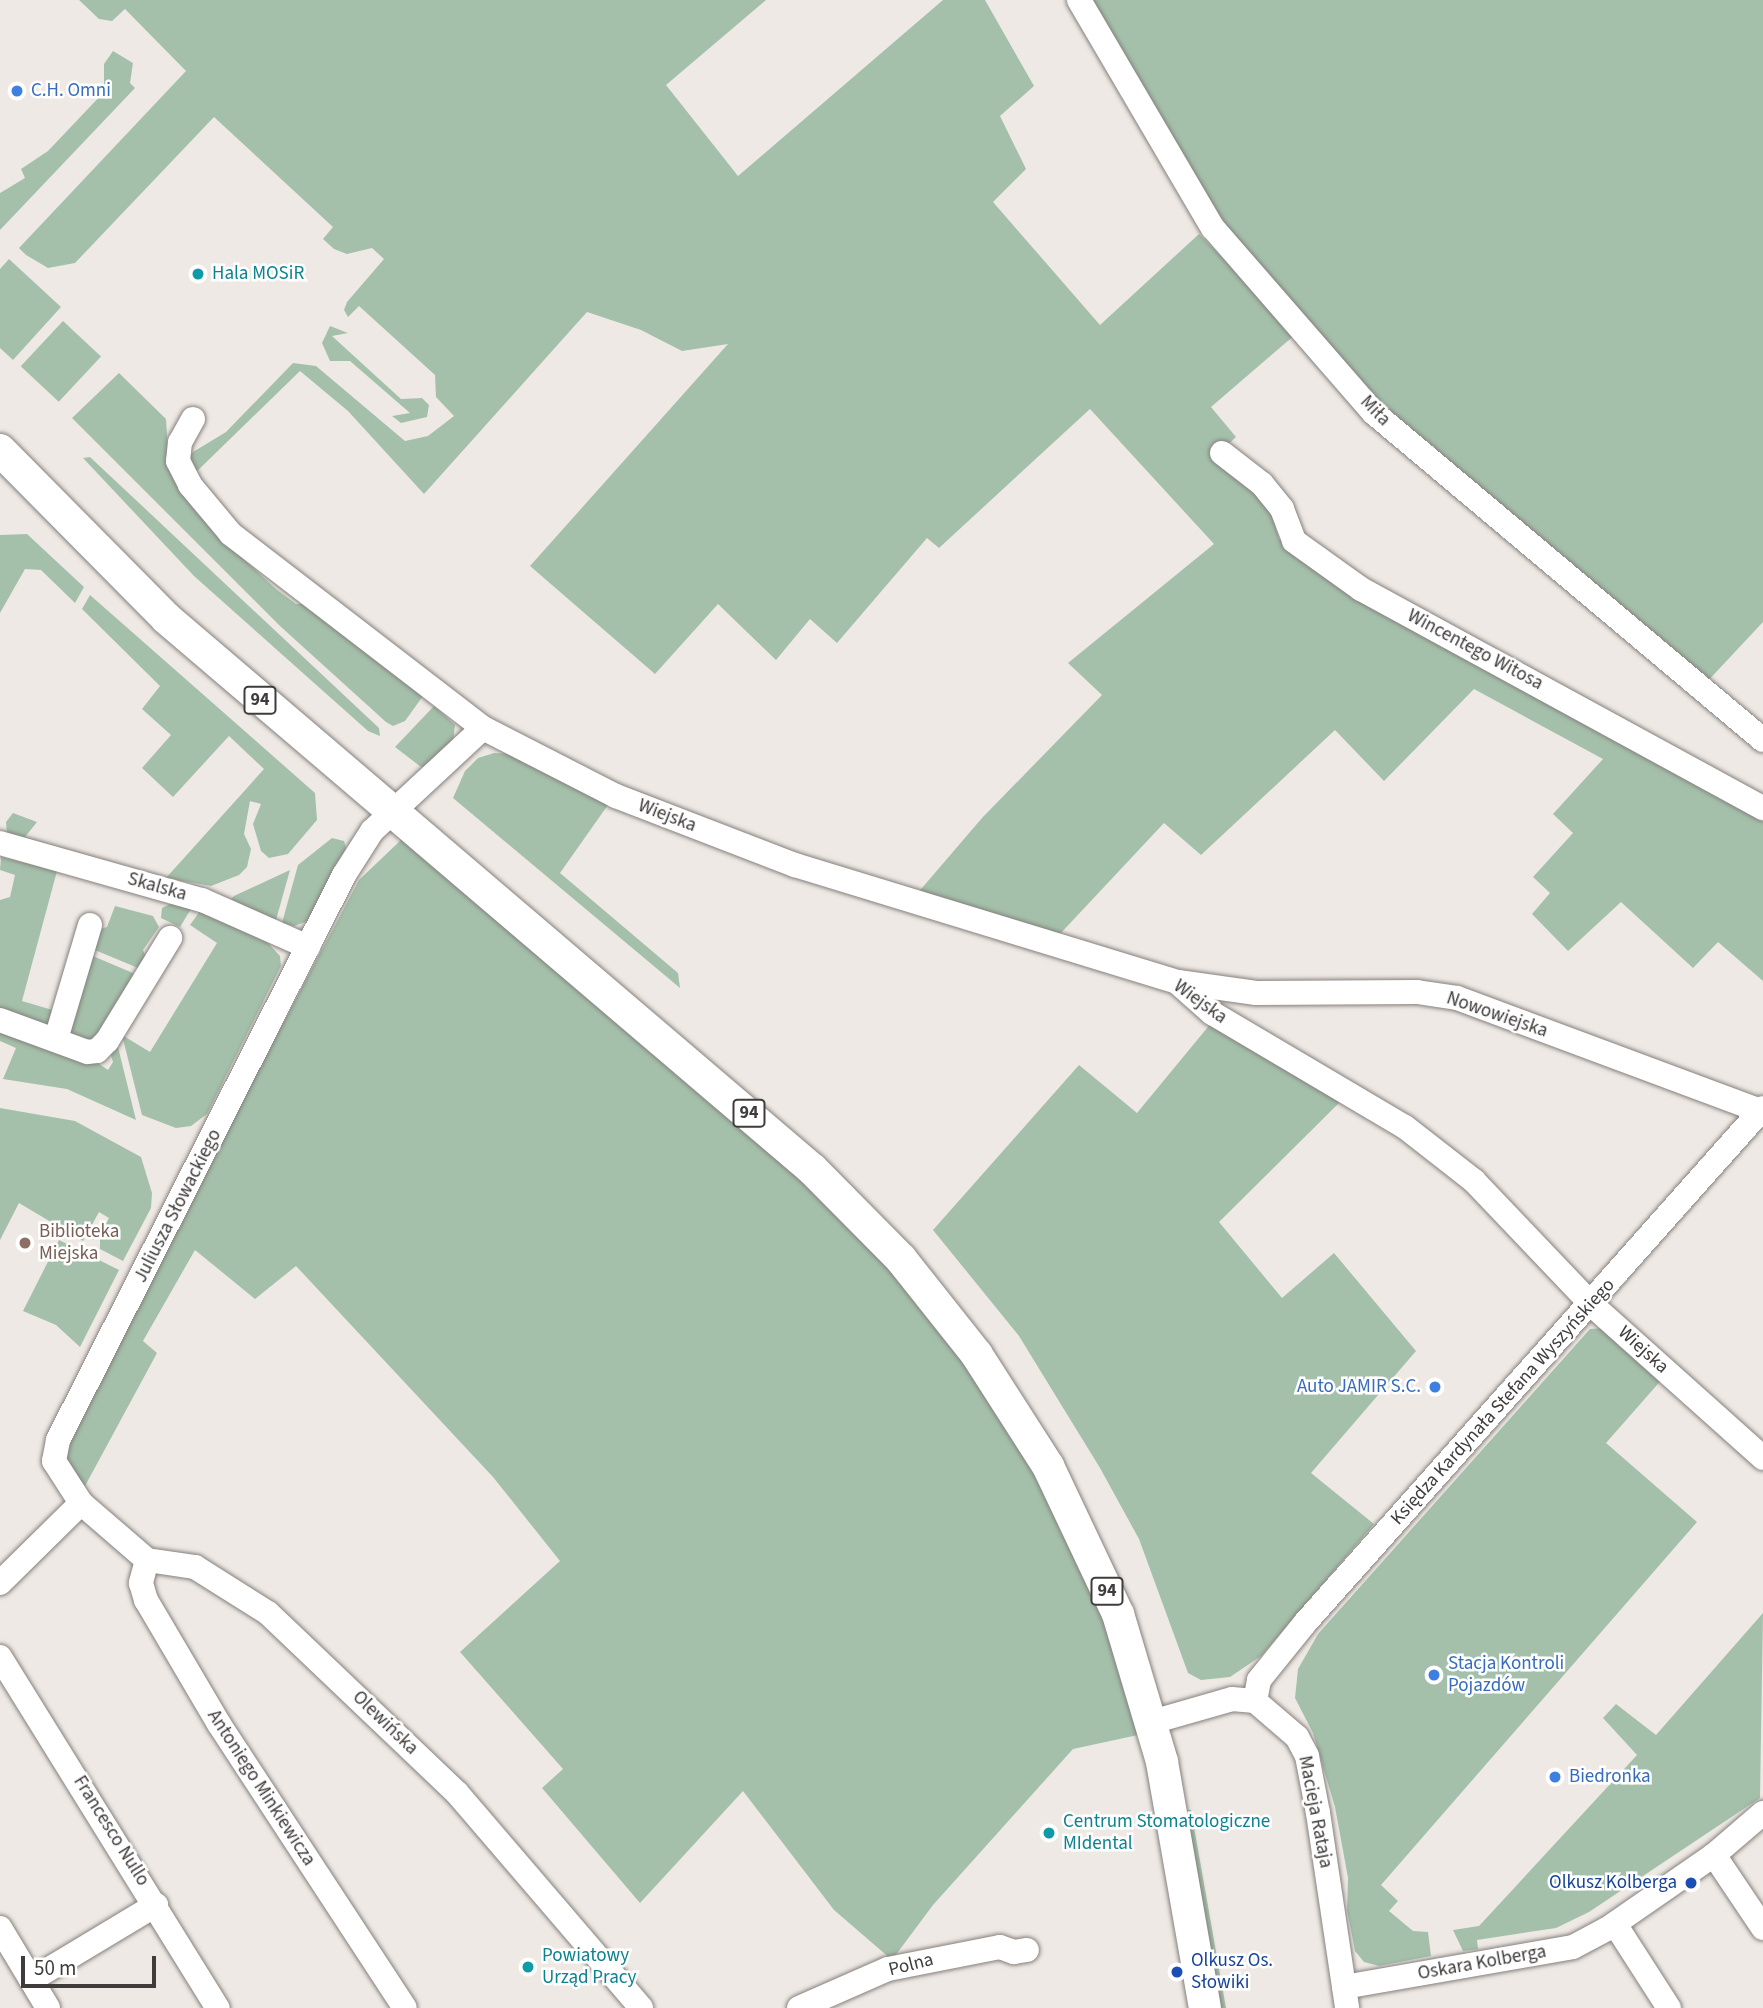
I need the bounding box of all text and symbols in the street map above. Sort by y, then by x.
place label: C.H. Omni [31,80,111,102]
marker: C.H. Omni [9,83,25,99]
place label: Hala MOSiR [212,263,304,285]
marker: Hala MOSiR [190,266,206,282]
street label: Miła [1355,391,1395,431]
street label: Wincentego Witosa [1403,605,1547,695]
road number: 94 [243,686,278,714]
street label: Wiejska [635,795,699,837]
street label: Skalska [125,868,189,906]
street label: Wiejska [1169,975,1231,1029]
street label: Nowowiejska [1443,987,1551,1043]
road number: 94 [732,1098,766,1128]
street label: Juliusza Słowackiego [129,1126,227,1286]
place label: Biblioteka Miejska [39,1221,119,1265]
marker: Biblioteka Miejska [17,1235,33,1251]
street label: Księdza Kardynała Stefana Wyszyńskiego [1386,1274,1620,1530]
street label: Wiejska [1613,1321,1673,1379]
place label: Auto JAMIR S.C. [1297,1376,1421,1398]
marker: Auto JAMIR S.C. [1427,1379,1443,1395]
road number: 94 [1090,1576,1124,1606]
place label: Stacja Kontroli Pojazdów [1448,1653,1564,1697]
marker: Stacja Kontroli Pojazdów [1426,1667,1442,1683]
street label: Olewińska [347,1686,423,1760]
street label: Antoniego Minkiewicza [202,1706,320,1870]
street label: Macieja Rataja [1293,1754,1337,1870]
place label: Biedronka [1569,1766,1651,1788]
marker: Biedronka [1547,1769,1563,1785]
street label: Francesco Nullo [68,1772,154,1890]
place label: Centrum Stomatologiczne MIdental [1063,1811,1270,1855]
marker: Centrum Stomatologiczne MIdental [1041,1825,1057,1841]
place label: Olkusz Kolberga [1549,1872,1677,1894]
marker: Olkusz Kolberga [1683,1875,1699,1891]
street label: Oskara Kolberga [1416,1940,1548,1986]
scale bar [24,1941,159,1985]
place label: Powiatowy Urząd Pracy [542,1945,636,1989]
street label: Polna [886,1948,936,1982]
place label: Olkusz Os. Słowiki [1191,1950,1273,1994]
text: 50 m [34,1953,76,1983]
marker: Powiatowy Urząd Pracy [520,1959,536,1975]
marker: Olkusz Os. Słowiki [1169,1964,1185,1980]

